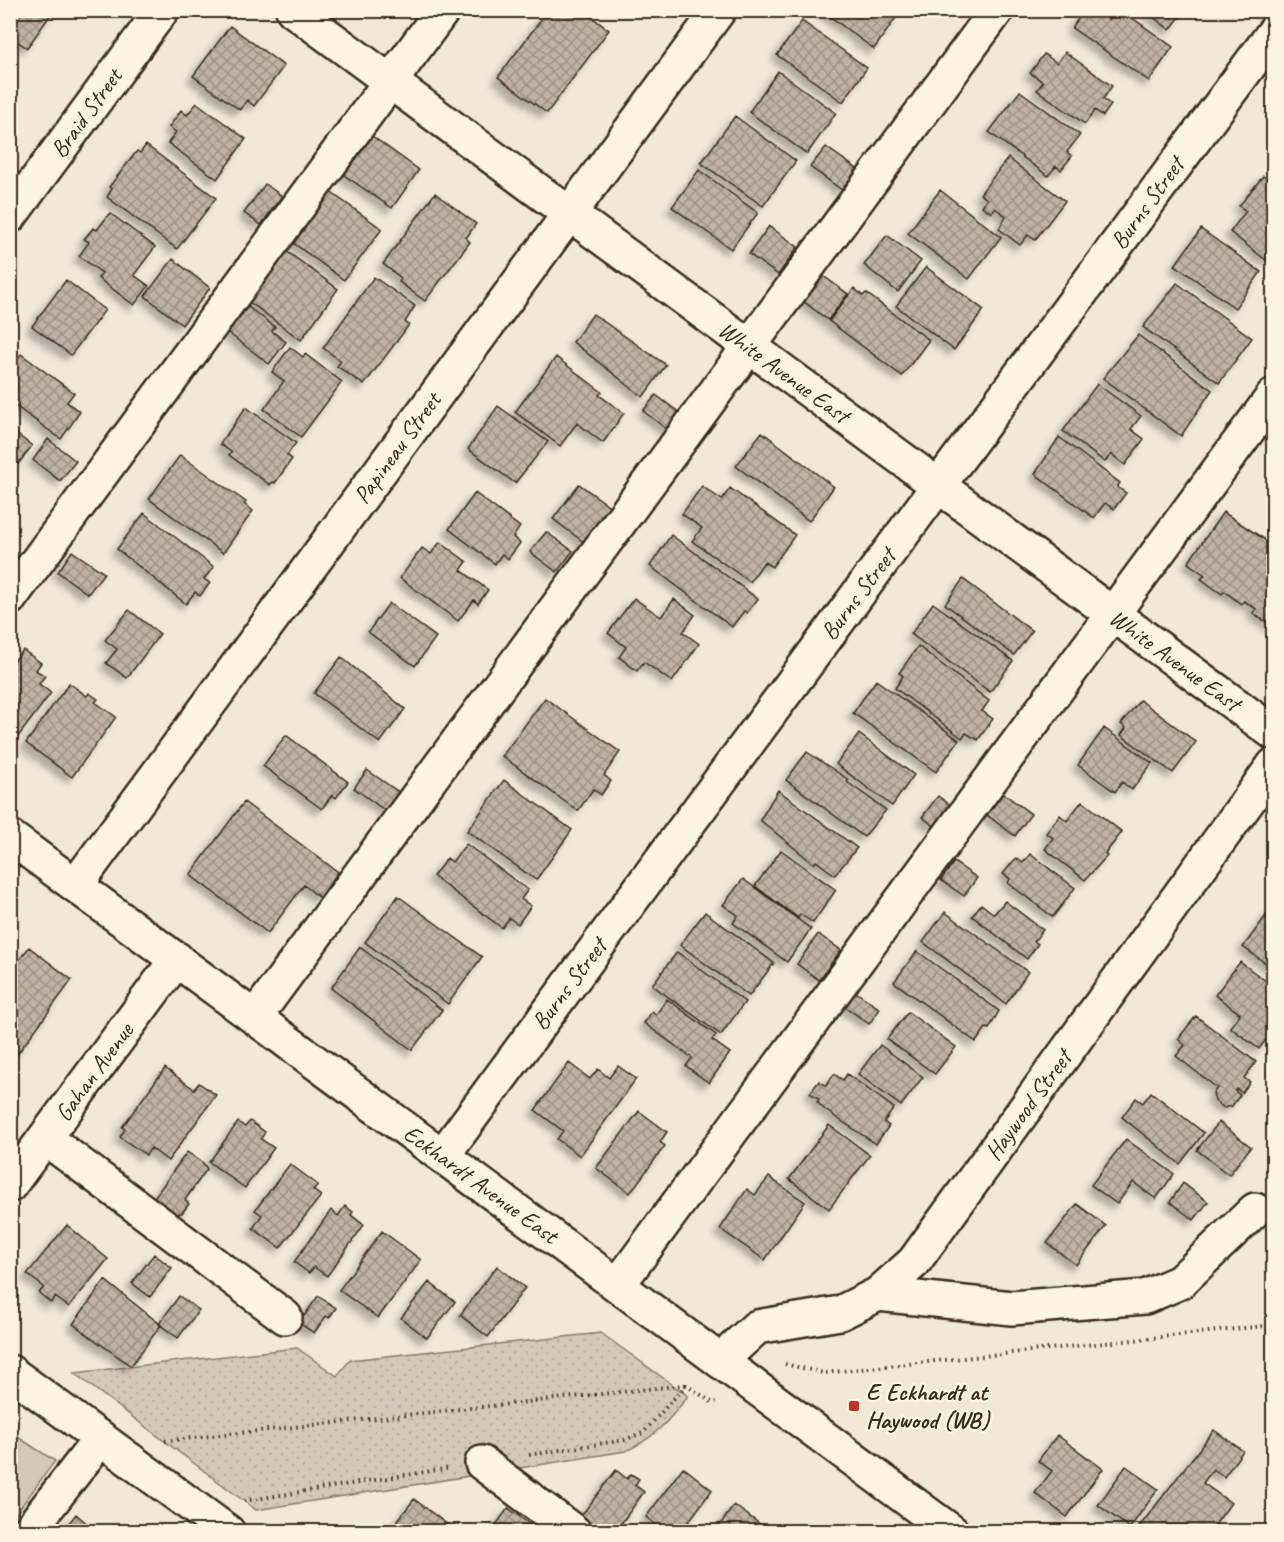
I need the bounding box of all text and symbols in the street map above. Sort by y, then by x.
street label: Braid Street [44,61,130,163]
street label: Burns Street [1104,149,1192,255]
street label: White Avenue East [713,314,858,431]
street label: Papineau Street [347,385,448,509]
street label: Burns Street [814,540,904,646]
street label: White Avenue East [1104,602,1249,719]
street label: Burns Street [525,930,615,1036]
street label: Gahan Avenue [48,1015,141,1127]
street label: Haywood Street [978,1042,1080,1166]
street label: Eckhardt Avenue East [398,1118,566,1251]
place label: E Eckhardt at Haywood (WB) [866,1377,991,1435]
marker: E Eckhardt at Haywood (WB) [847,1399,861,1413]

